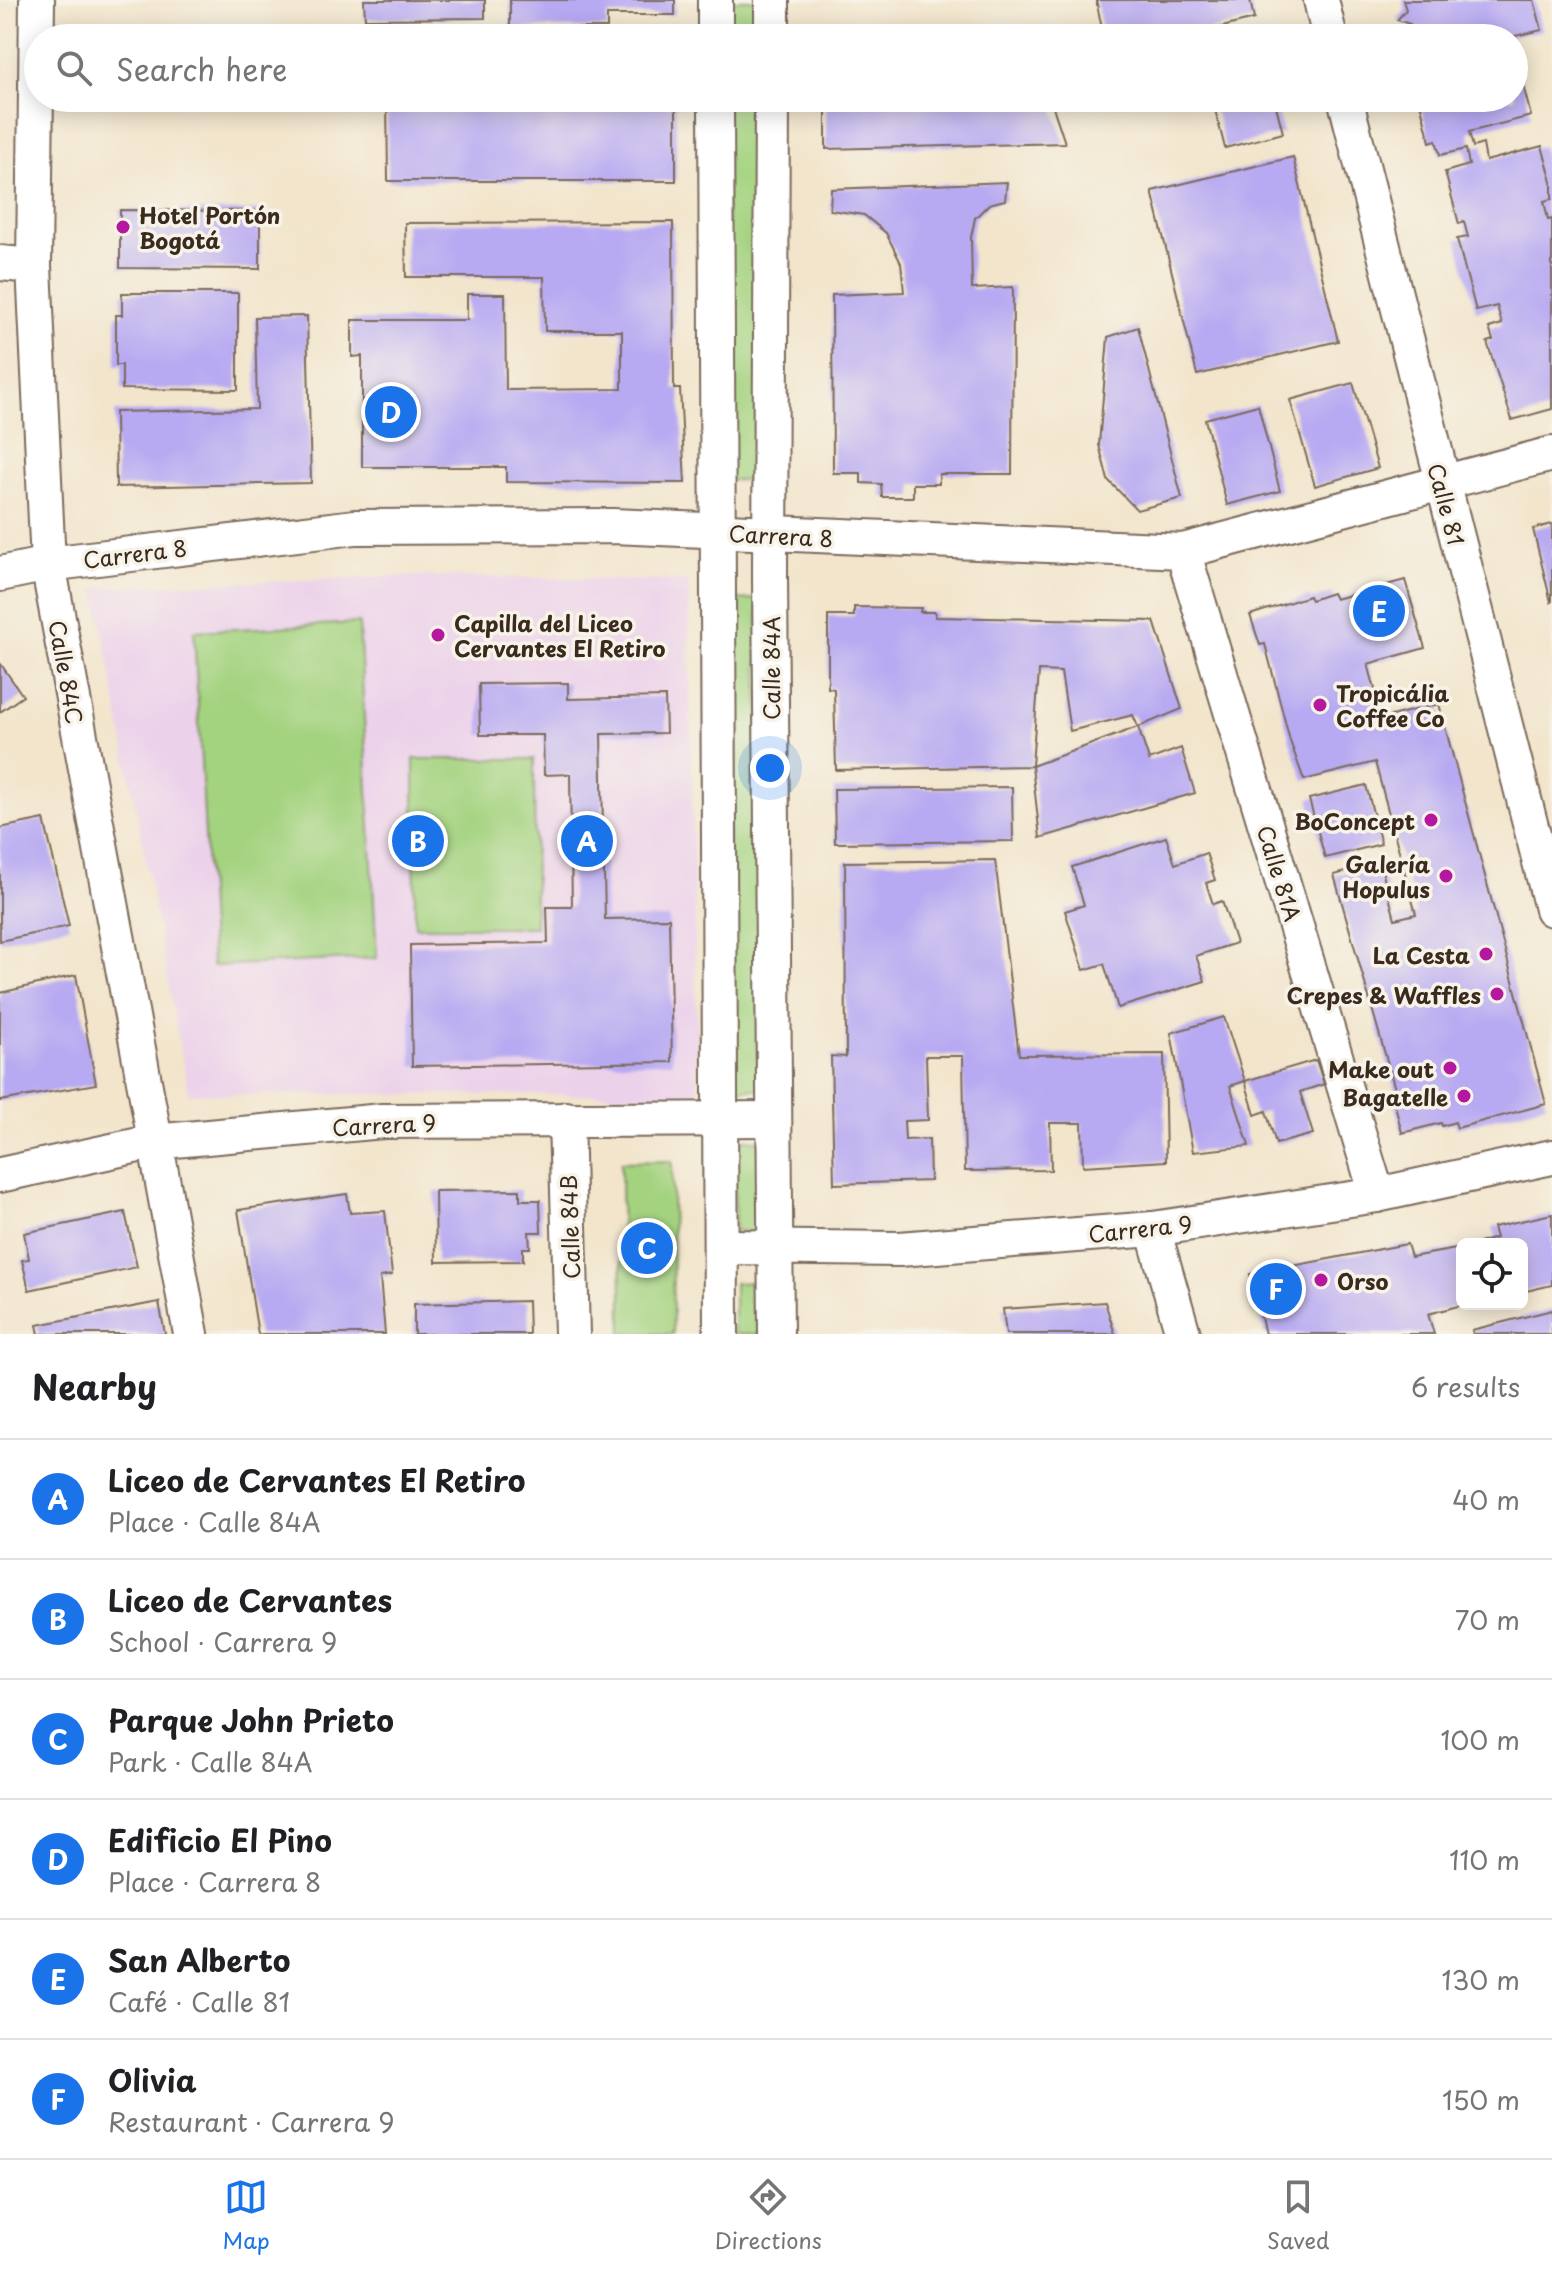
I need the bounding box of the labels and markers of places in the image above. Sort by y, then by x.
place label: Hotel Portón Bogotá [139,198,280,256]
marker: Hotel Portón Bogotá [114,218,132,236]
pin: D [365,382,417,442]
pin: E [1353,581,1405,641]
place label: Capilla del Liceo Cervantes El Retiro [454,606,666,664]
marker: Capilla del Liceo Cervantes El Retiro [429,626,447,644]
place label: Tropicália Coffee Co [1336,676,1449,734]
marker: Tropicália Coffee Co [1311,696,1329,714]
place label: BoConcept [1294,804,1415,837]
pin: B [392,811,444,871]
pin: A [561,811,613,871]
marker: BoConcept [1422,811,1440,829]
place label: Galería Hopulus [1342,847,1431,905]
marker: Galería Hopulus [1437,867,1455,885]
place label: La Cesta [1373,938,1470,971]
marker: La Cesta [1477,945,1495,963]
place label: Crepes & Waffles [1287,978,1481,1011]
marker: Crepes & Waffles [1488,985,1506,1003]
place label: Make out [1328,1052,1434,1085]
marker: Make out [1441,1059,1459,1077]
place label: Bagatelle [1342,1080,1448,1113]
marker: Bagatelle [1455,1087,1473,1105]
pin: C [621,1218,673,1278]
pin: F [1250,1259,1302,1319]
place label: Orso [1337,1264,1389,1297]
marker: Orso [1312,1271,1330,1289]

